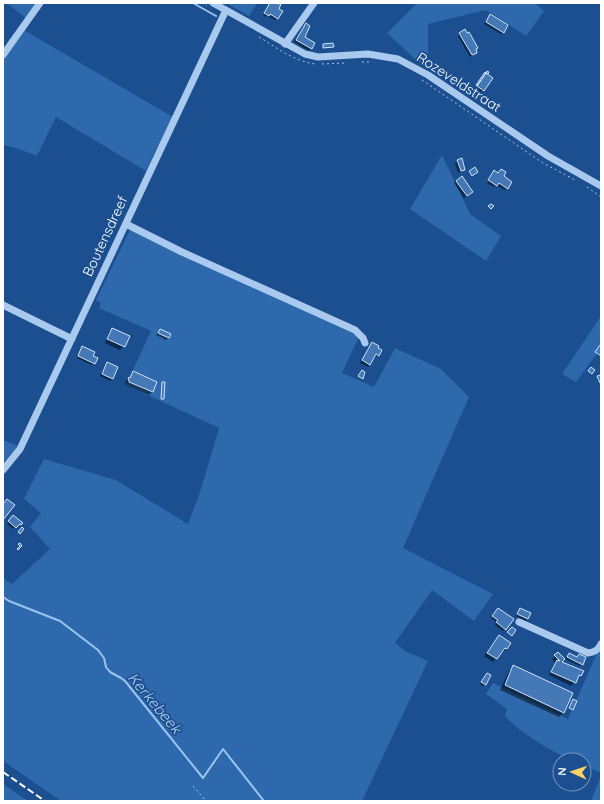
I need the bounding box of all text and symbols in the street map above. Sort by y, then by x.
street label: Rozeveldstraat [413,48,505,116]
street label: Boutensdreef [78,193,132,279]
water label: Kerkebeek [124,668,187,739]
north arrow [552,752,592,792]
text: N [555,767,569,776]

